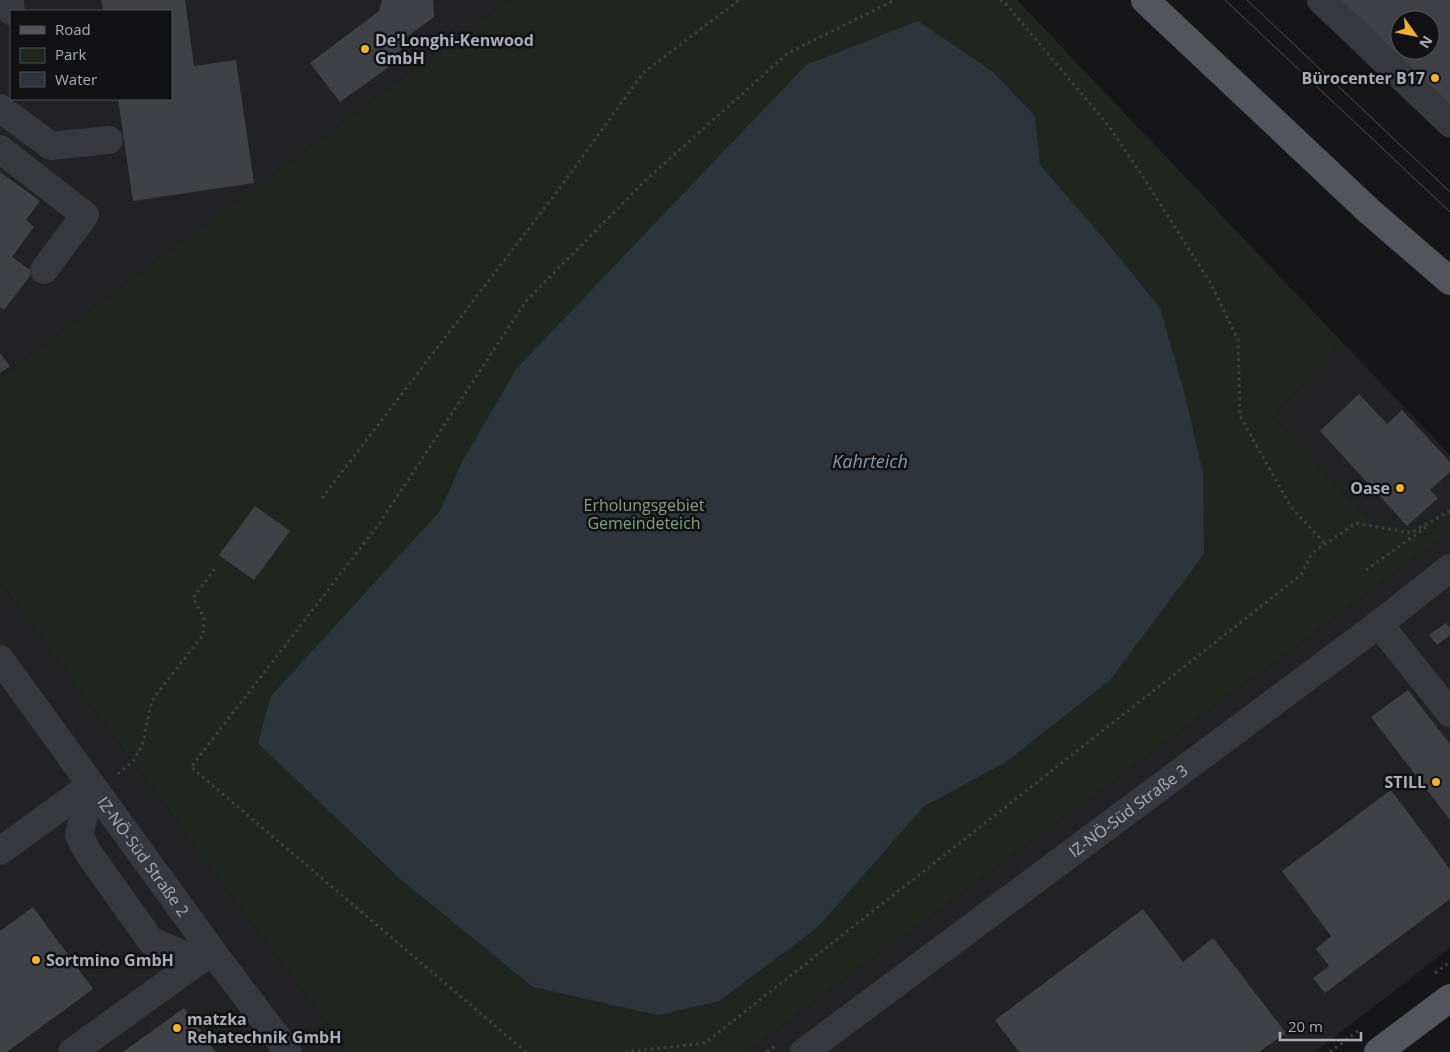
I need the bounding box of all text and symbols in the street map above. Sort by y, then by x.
legend [10,10,172,100]
north arrow [1390,10,1440,60]
text: Road [55,19,91,39]
place label: De'Longhi-Kenwood GmbH [375,29,534,69]
text: N [1415,32,1437,52]
marker: De'Longhi-Kenwood GmbH [359,43,371,55]
text: Park [55,44,86,64]
place label: Bürocenter B17 [1302,67,1425,89]
text: Water [55,69,97,89]
marker: Bürocenter B17 [1429,72,1441,84]
water label: Kahrteich [832,449,908,473]
place label: Oase [1350,477,1390,499]
marker: Oase [1394,482,1406,494]
park label: Erholungsgebiet Gemeindeteich [583,494,705,534]
street label: IZ-NÖ-Süd Straße 3 [1064,759,1192,862]
place label: STILL [1385,771,1426,793]
marker: STILL [1430,776,1442,788]
street label: IZ-NÖ-Süd Straße 2 [92,792,194,921]
place label: Sortmino GmbH [46,949,174,971]
marker: Sortmino GmbH [30,954,42,966]
place label: matzka Rehatechnik GmbH [187,1008,341,1048]
scale bar [1280,1010,1361,1042]
text: 20 m [1288,1016,1323,1036]
marker: matzka Rehatechnik GmbH [171,1022,183,1034]

